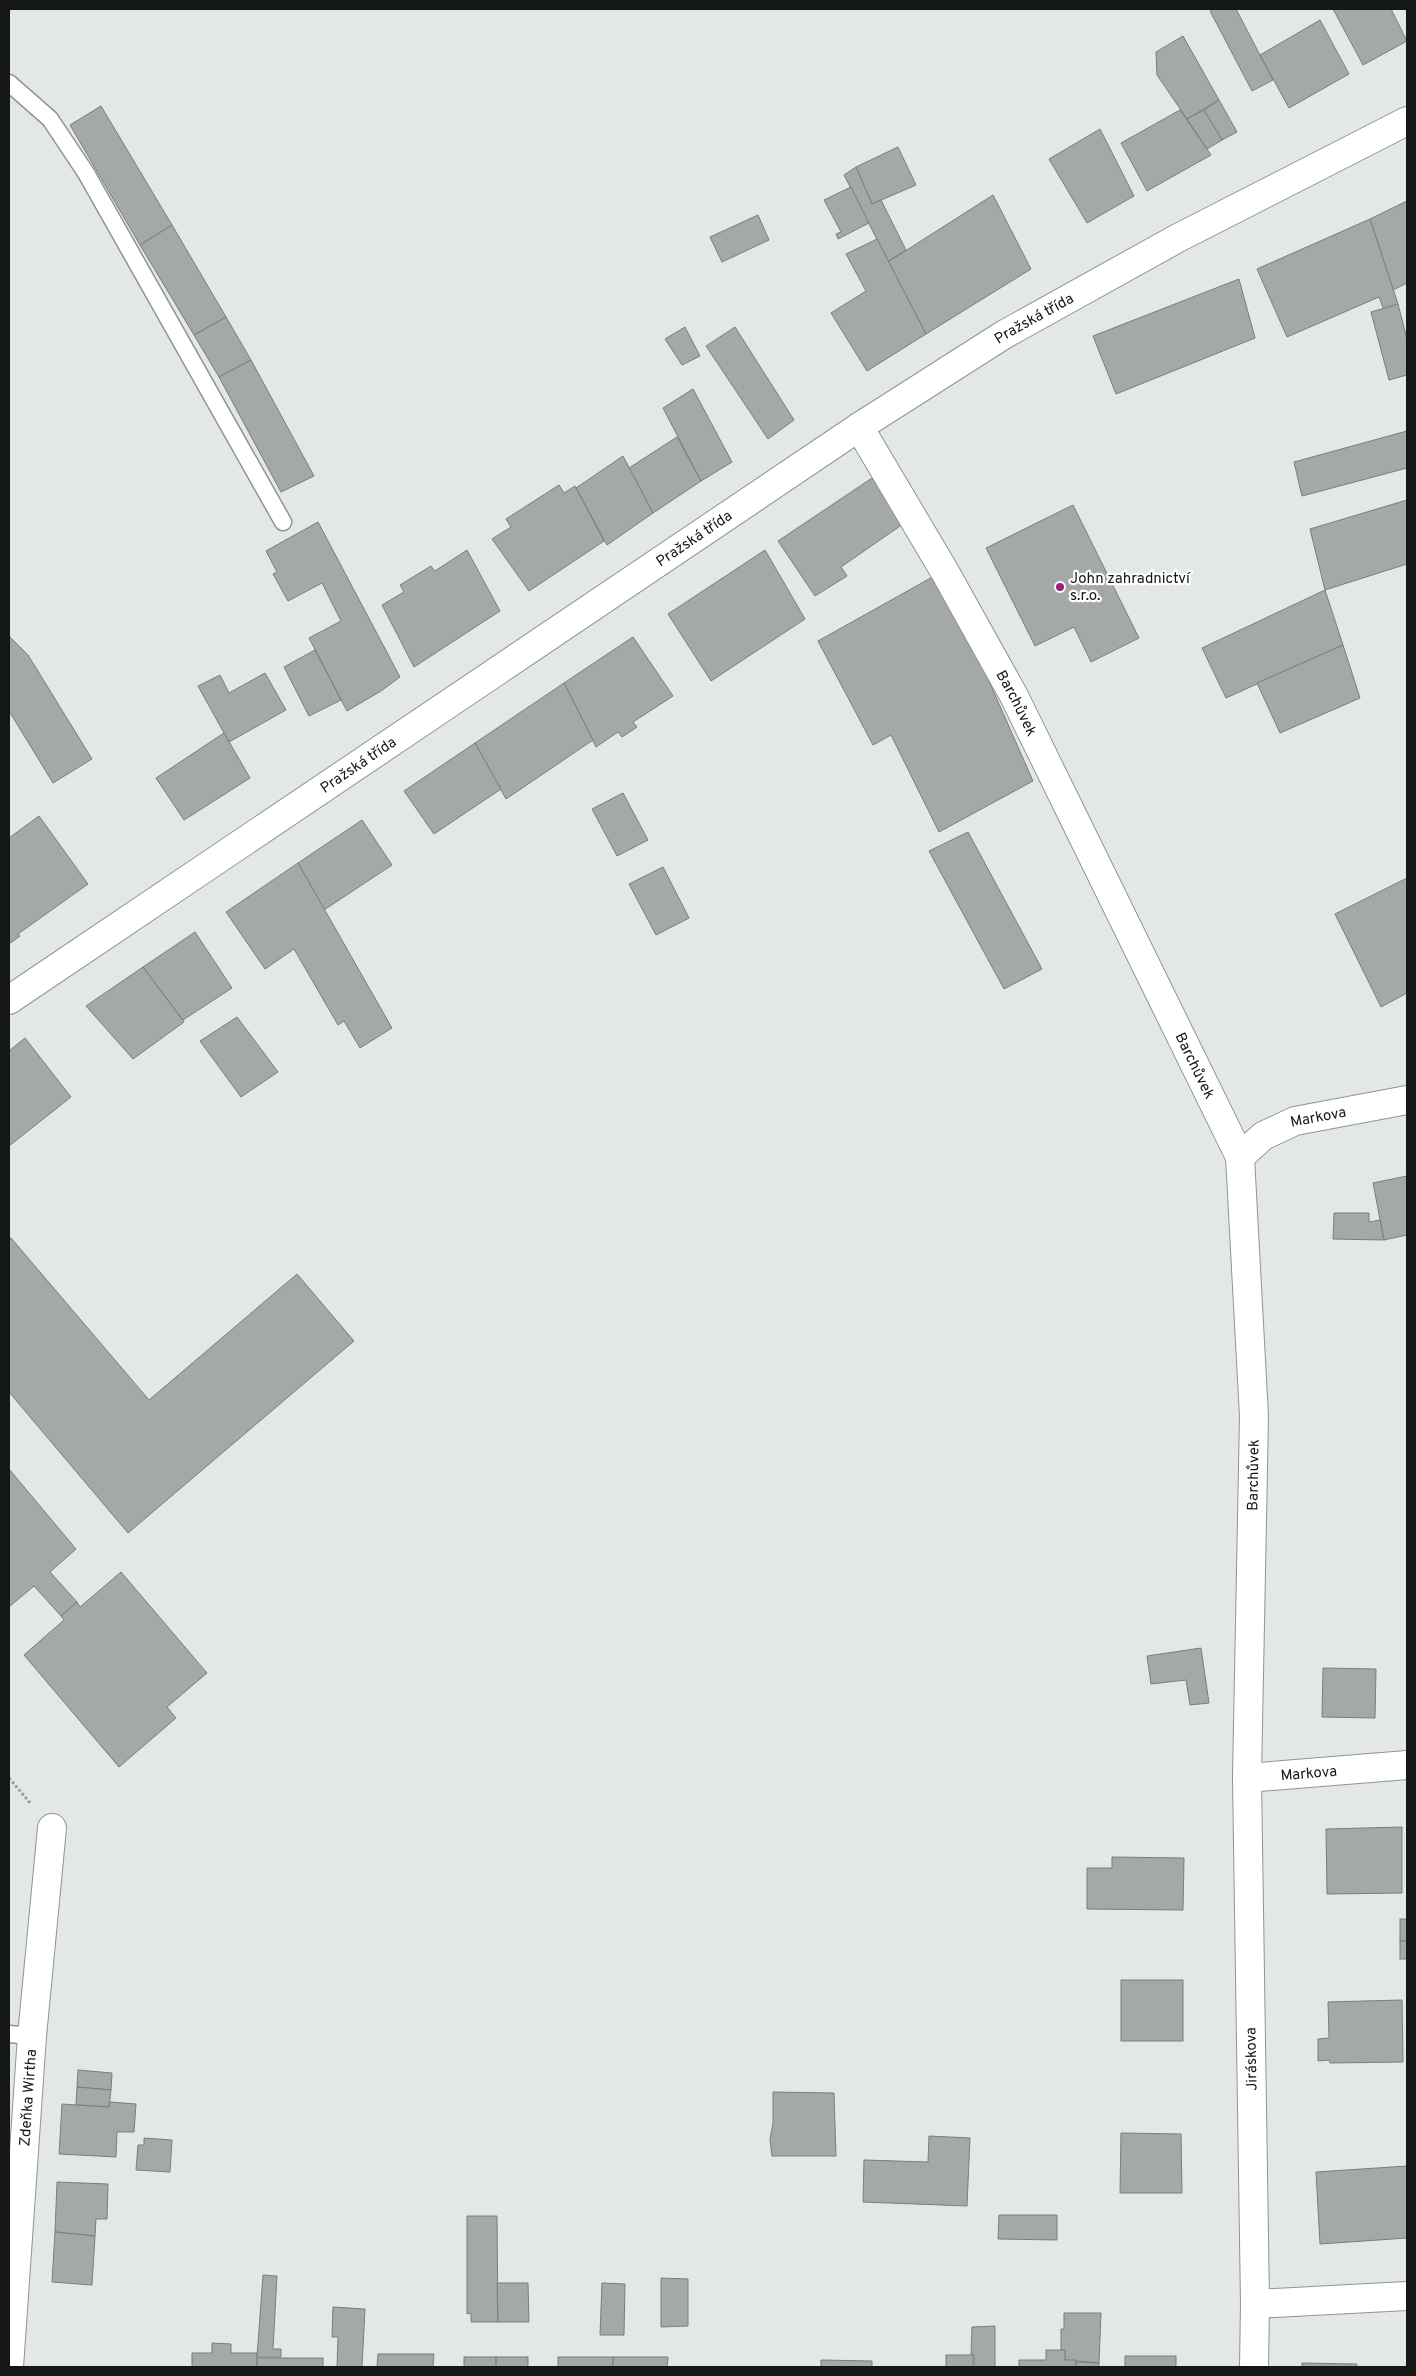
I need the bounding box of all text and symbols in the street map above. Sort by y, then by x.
street label: Pražská třída [991,290,1077,349]
street label: Pražská třída [653,507,737,572]
place label: John zahradnictví s.r.o. [1070,570,1191,606]
marker: John zahradnictví s.r.o. [1054,581,1066,593]
street label: Barchůvek [991,667,1040,740]
street label: Pražská třída [317,733,401,798]
street label: Barchůvek [1169,1030,1218,1103]
street label: Markova [1289,1104,1348,1133]
street label: Barchůvek [1244,1439,1265,1511]
street label: Markova [1280,1763,1338,1786]
street label: Jiráskova [1242,2027,1263,2091]
street label: Zdeňka Wirtha [16,2048,42,2147]

